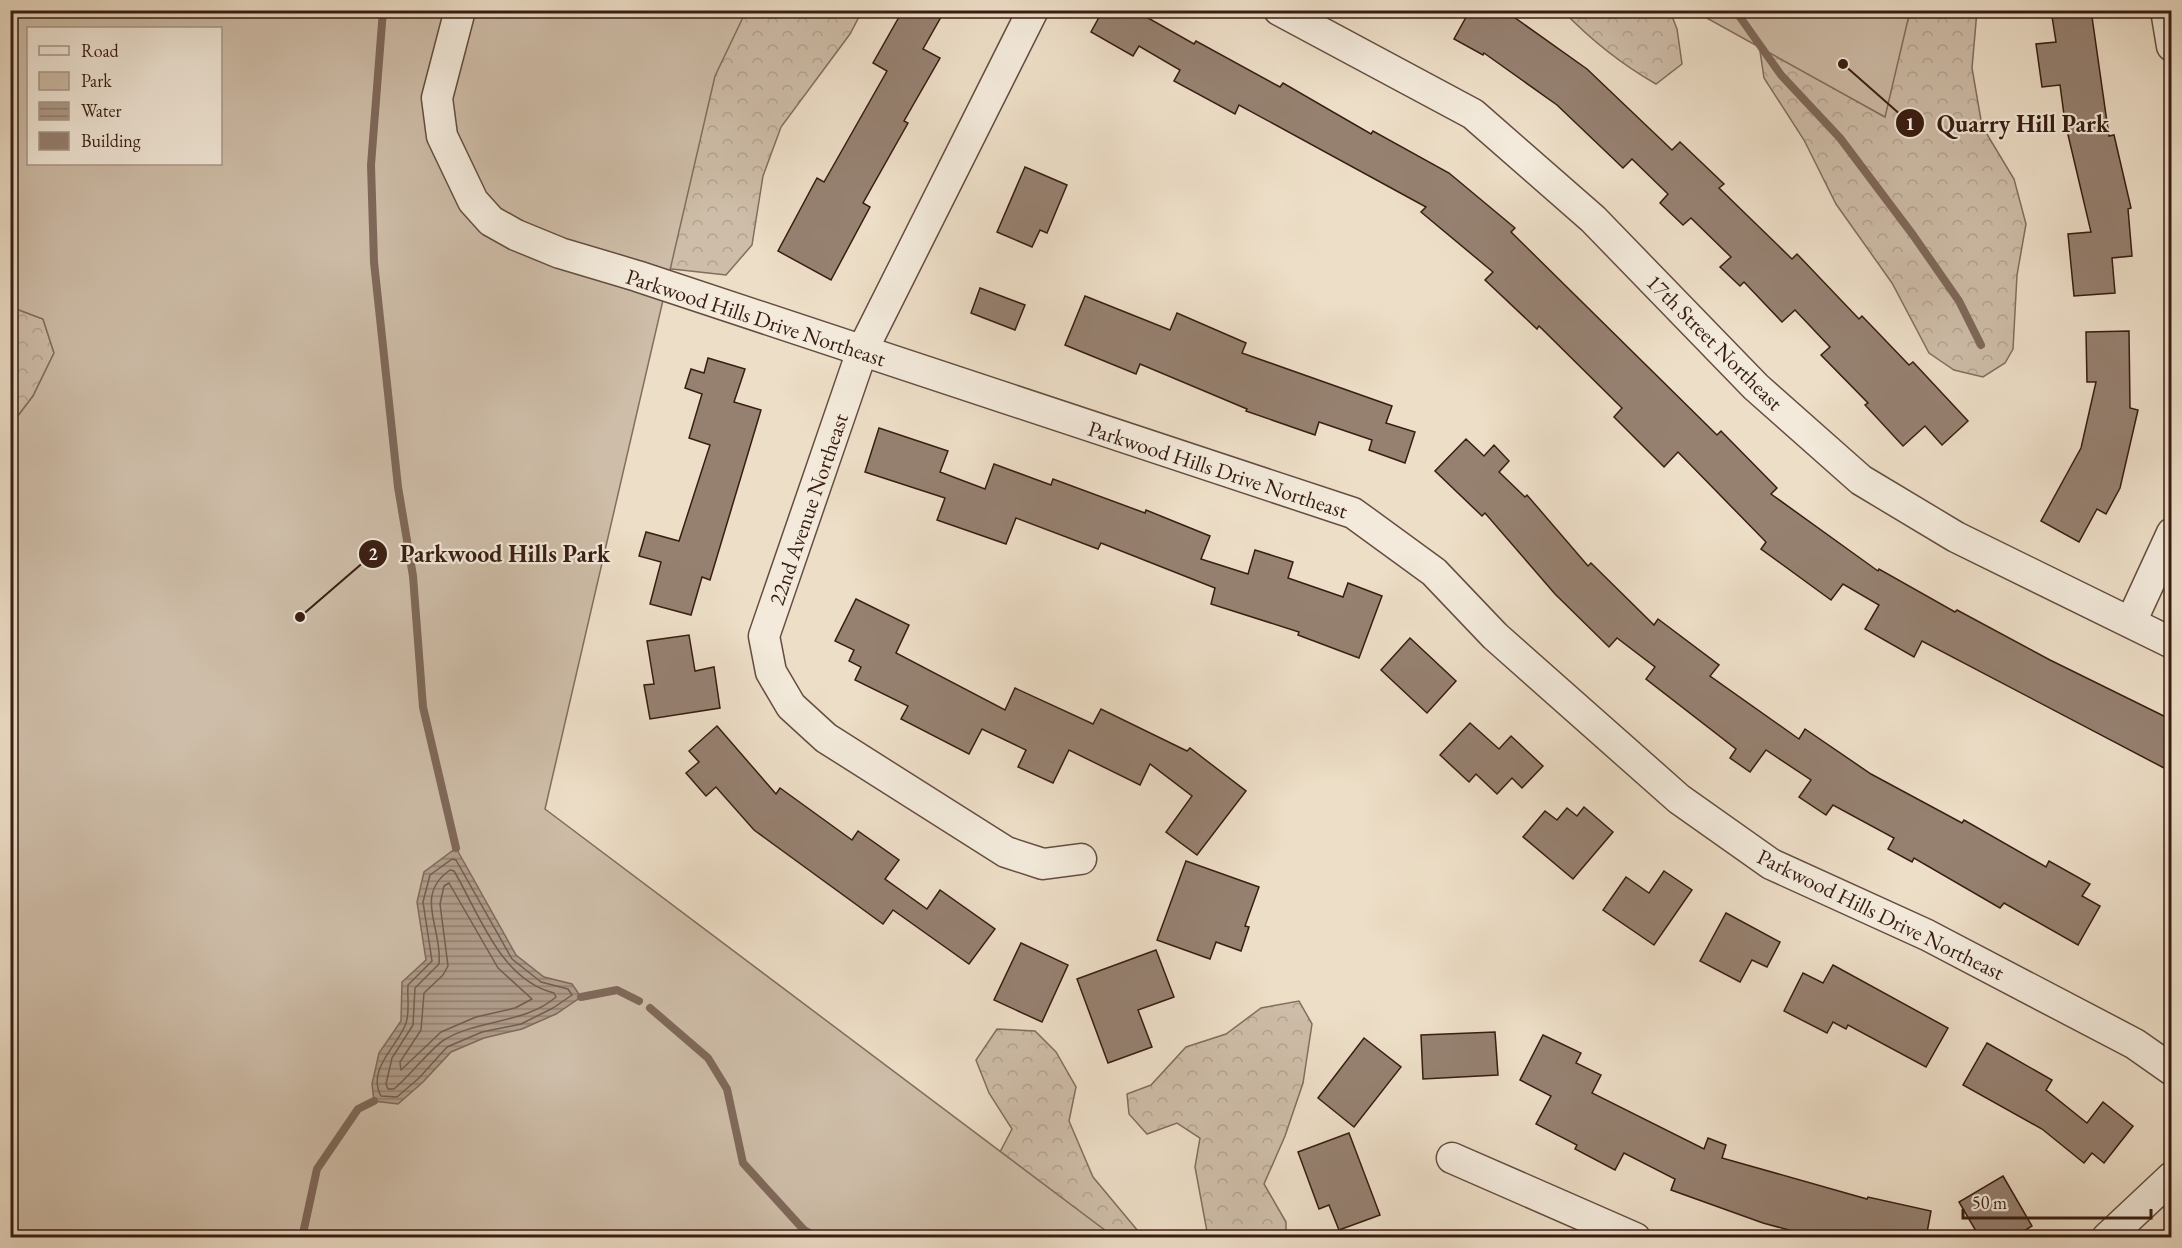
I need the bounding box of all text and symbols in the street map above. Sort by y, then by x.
legend [27,27,222,165]
text: Road [81,39,120,62]
text: Park [81,69,112,92]
text: Water [81,99,122,122]
callout: Quarry Hill Park [1895,102,2121,144]
text: Quarry Hill Park [1937,108,2110,140]
text: 1 [1905,112,1915,135]
text: Building [81,129,141,152]
street label: Parkwood Hills Drive Northeast [622,262,889,373]
street label: 17th Street Northeast [1640,268,1789,417]
street label: 22nd Avenue Northeast [762,409,855,609]
street label: Parkwood Hills Drive Northeast [1084,414,1351,525]
callout: Parkwood Hills Park [358,533,622,575]
text: Parkwood Hills Park [400,538,611,569]
text: 2 [368,542,378,565]
street label: Parkwood Hills Drive Northeast [1753,842,2009,987]
scale bar [1963,1182,2150,1220]
text: 50 m [1972,1191,2007,1214]

